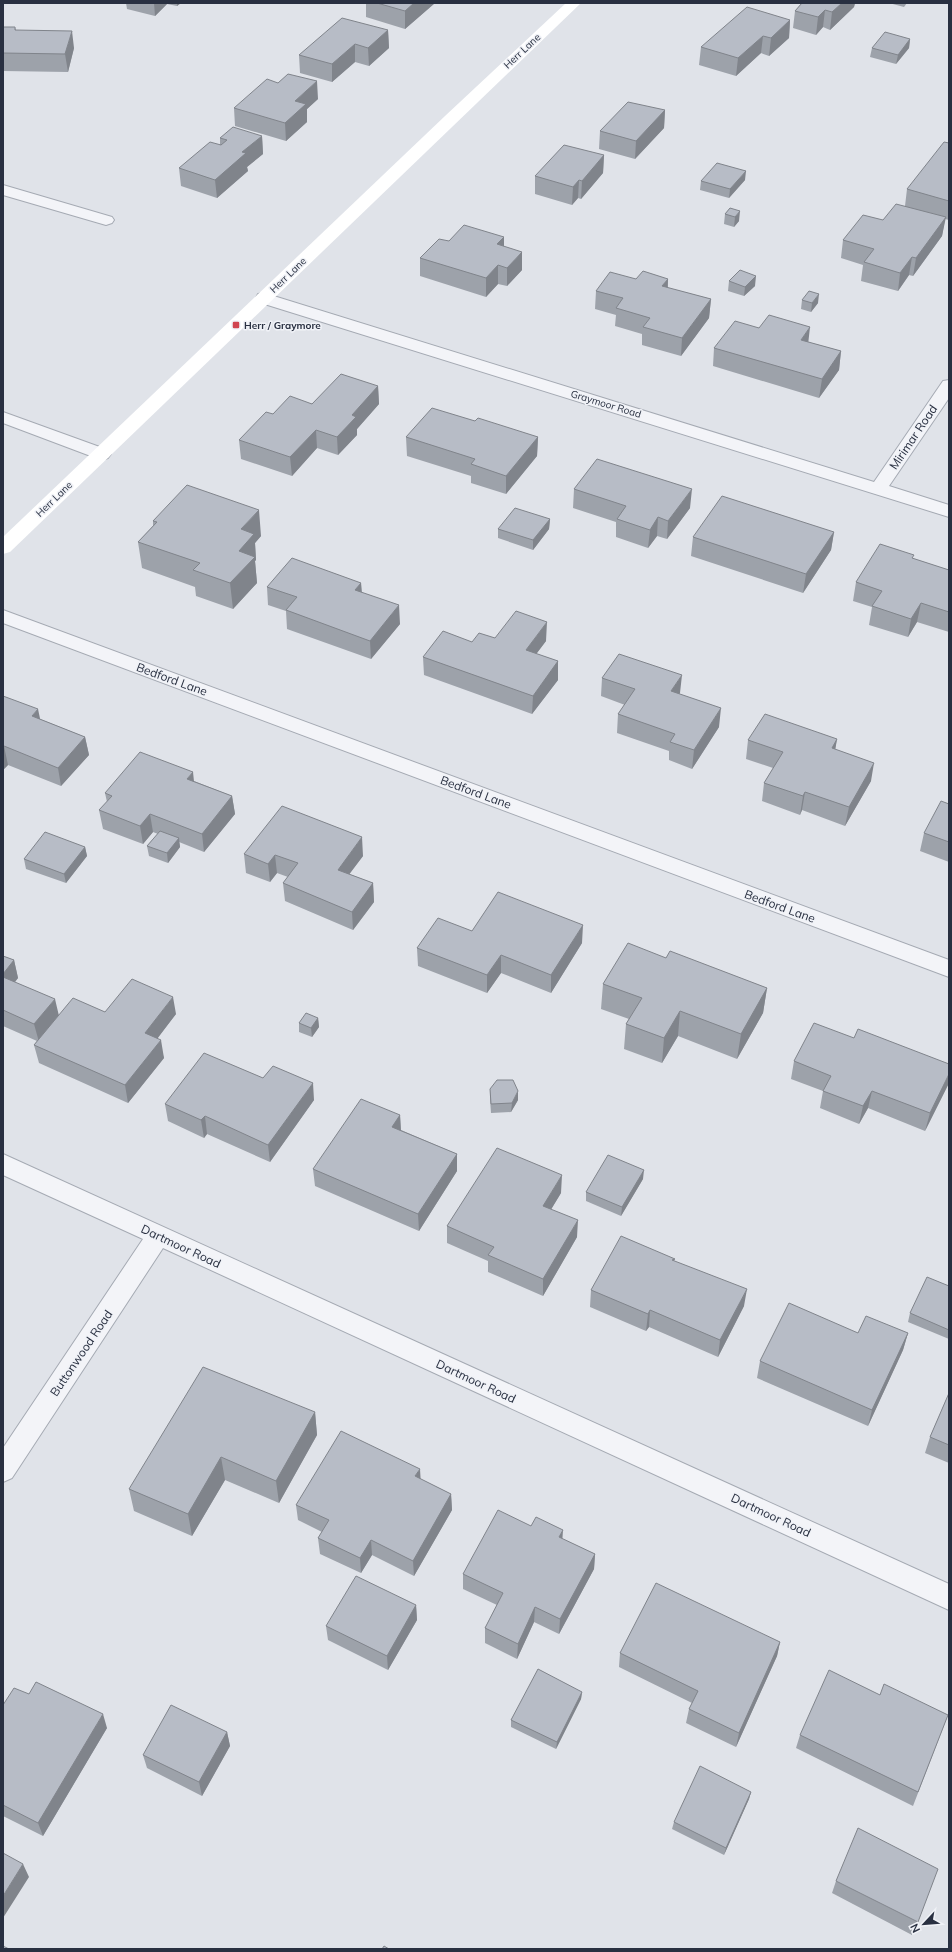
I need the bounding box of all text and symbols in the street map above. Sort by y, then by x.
street label: Herr Lane [501,31,543,71]
street label: Herr Lane [267,254,309,296]
place label: Herr / Graymore [244,319,321,332]
marker: Herr / Graymore [231,320,241,330]
street label: Graymoor Road [569,387,643,421]
street label: Mirimar Road [886,402,940,472]
street label: Herr Lane [33,478,75,520]
street label: Bedford Lane [134,659,210,699]
street label: Bedford Lane [438,772,514,812]
street label: Bedford Lane [742,886,818,926]
street label: Dartmoor Road [139,1221,223,1271]
street label: Buttonwood Road [47,1307,115,1399]
street label: Dartmoor Road [434,1356,518,1406]
street label: Dartmoor Road [729,1490,813,1540]
north arrow [904,1904,944,1944]
text: N [907,1922,923,1935]

